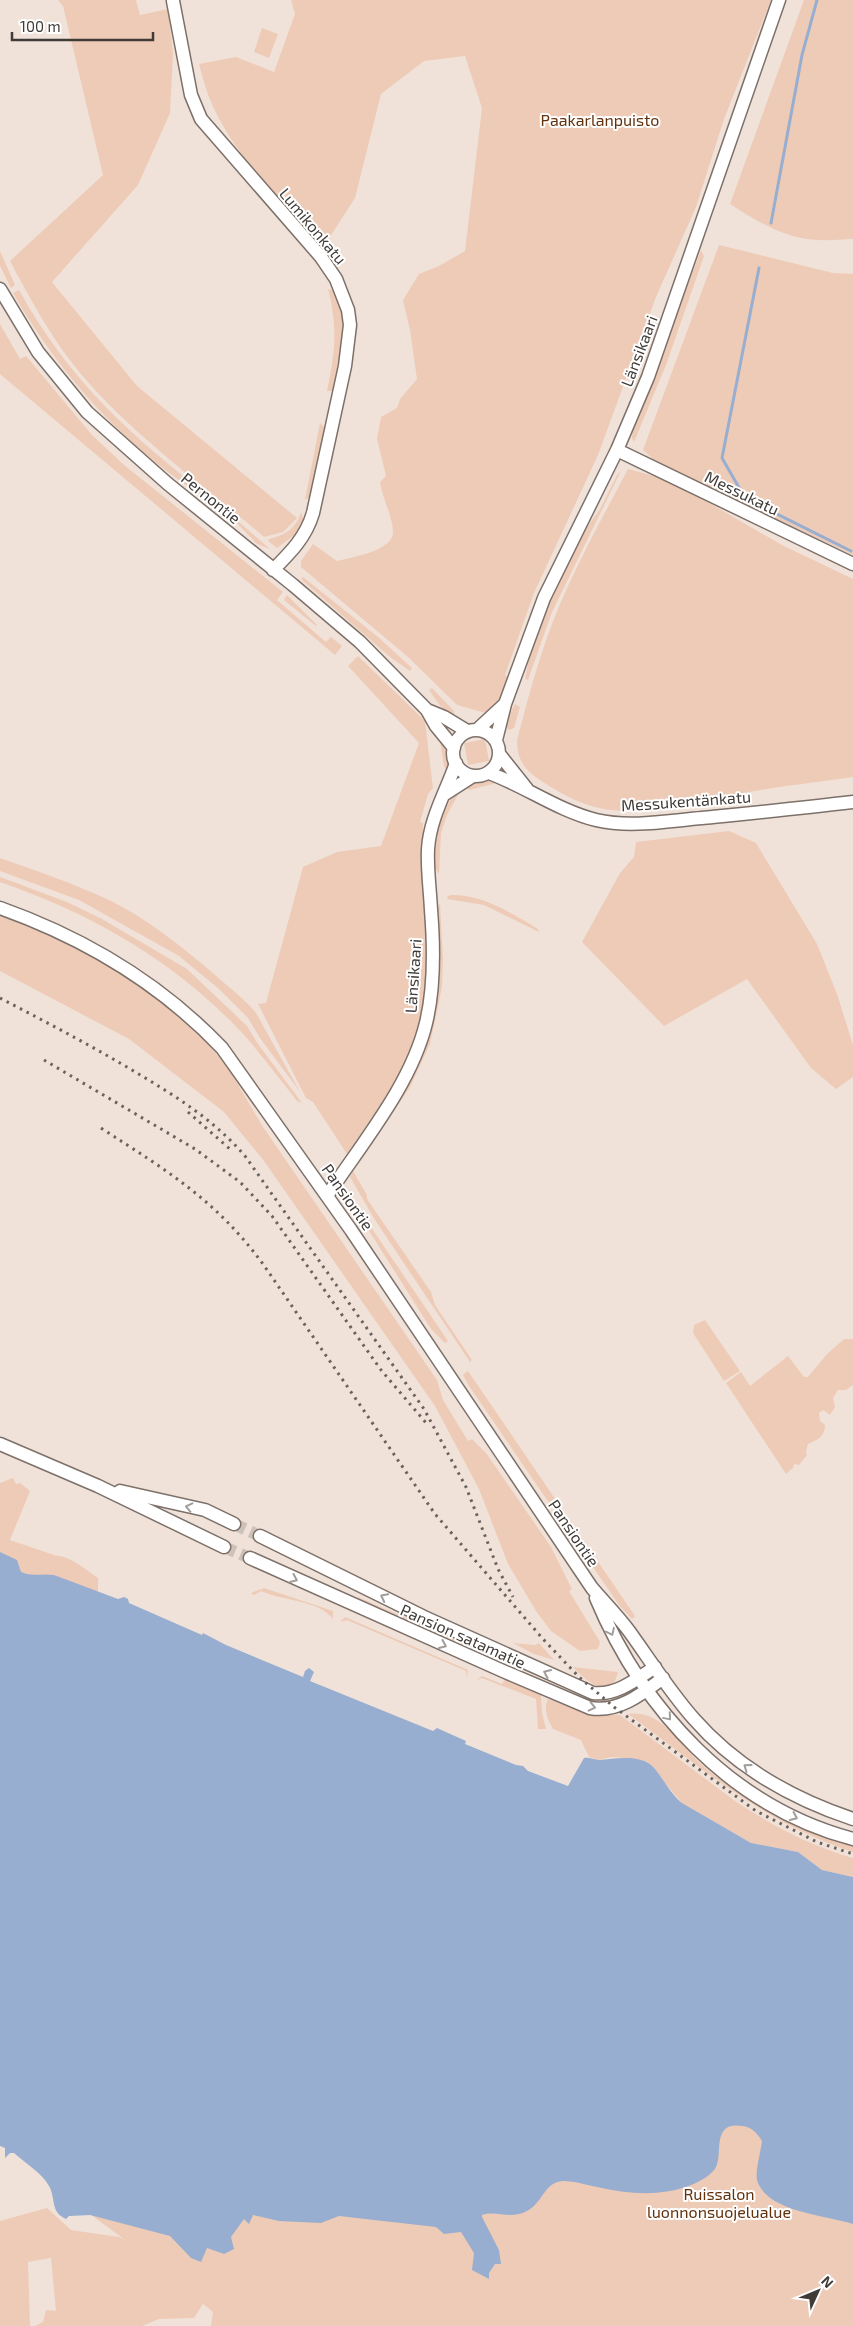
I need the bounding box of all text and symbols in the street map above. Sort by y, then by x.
scale bar [12,10,154,42]
text: 100 m [20,17,61,35]
park label: Paakarlanpuisto [541,110,659,129]
street label: Lumikonkatu [276,184,351,268]
street label: Länsikaari [616,313,661,389]
street label: Messukatu [702,466,782,519]
street label: Pernontie [178,468,245,527]
street label: Messukentänkatu [620,786,752,815]
street label: Länsikaari [400,938,425,1014]
street label: Pansiontie [319,1160,378,1234]
street label: Pansiontie [545,1496,604,1570]
one-way arrow [185,1502,194,1513]
one-way arrow [289,1573,298,1584]
one-way arrow [380,1593,389,1603]
street label: Pansion satamatie [398,1599,529,1672]
one-way arrow [605,1627,615,1636]
one-way arrow [438,1638,447,1649]
one-way arrow [543,1669,552,1679]
one-way arrow [588,1701,597,1712]
one-way arrow [662,1711,670,1720]
one-way arrow [744,1764,753,1772]
one-way arrow [789,1810,798,1821]
park label: Ruissalon luonnonsuojelualue [647,2184,791,2222]
north arrow [793,2266,843,2316]
text: N [818,2272,837,2291]

